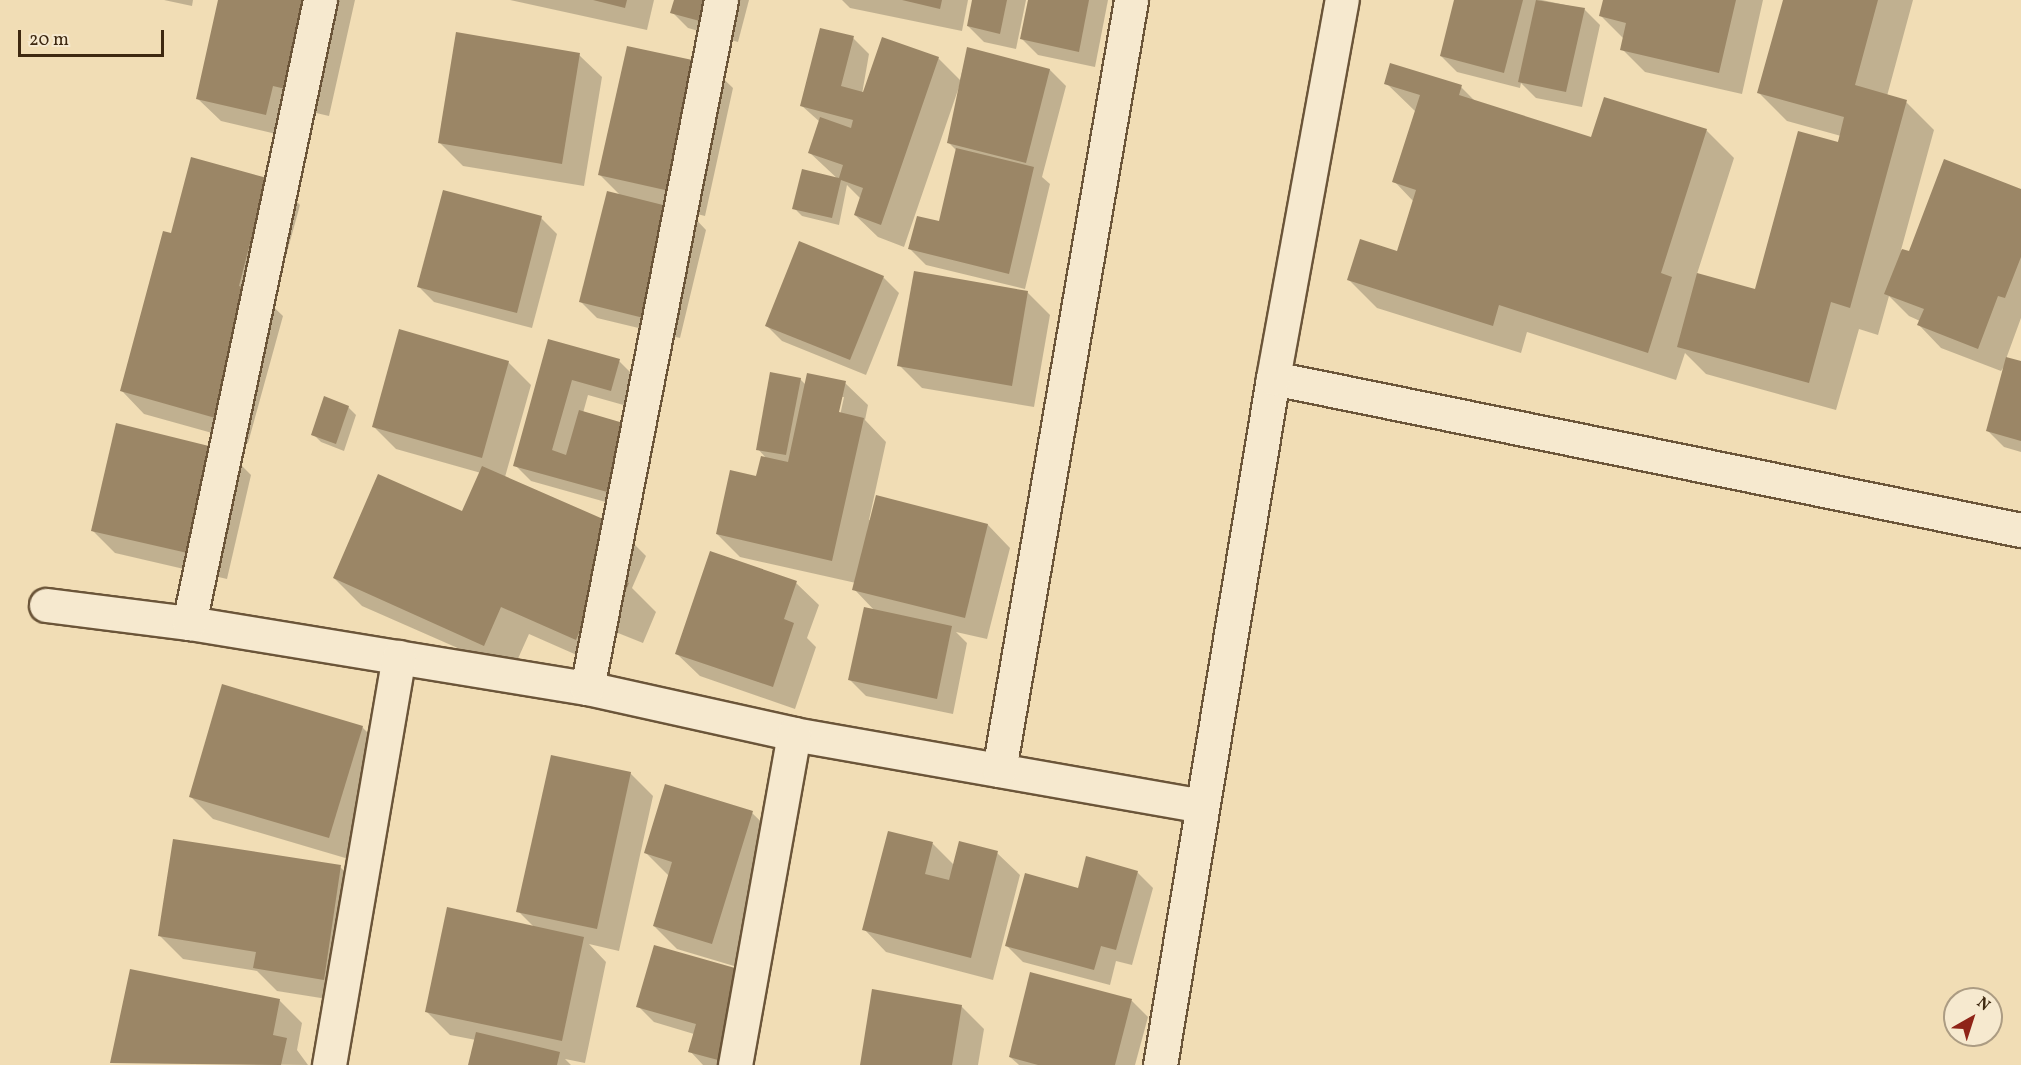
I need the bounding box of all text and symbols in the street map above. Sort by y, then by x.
scale bar [21,18,166,56]
text: 20 m [29,28,69,53]
north arrow [1943,987,2003,1047]
text: N [1972,992,1995,1017]

